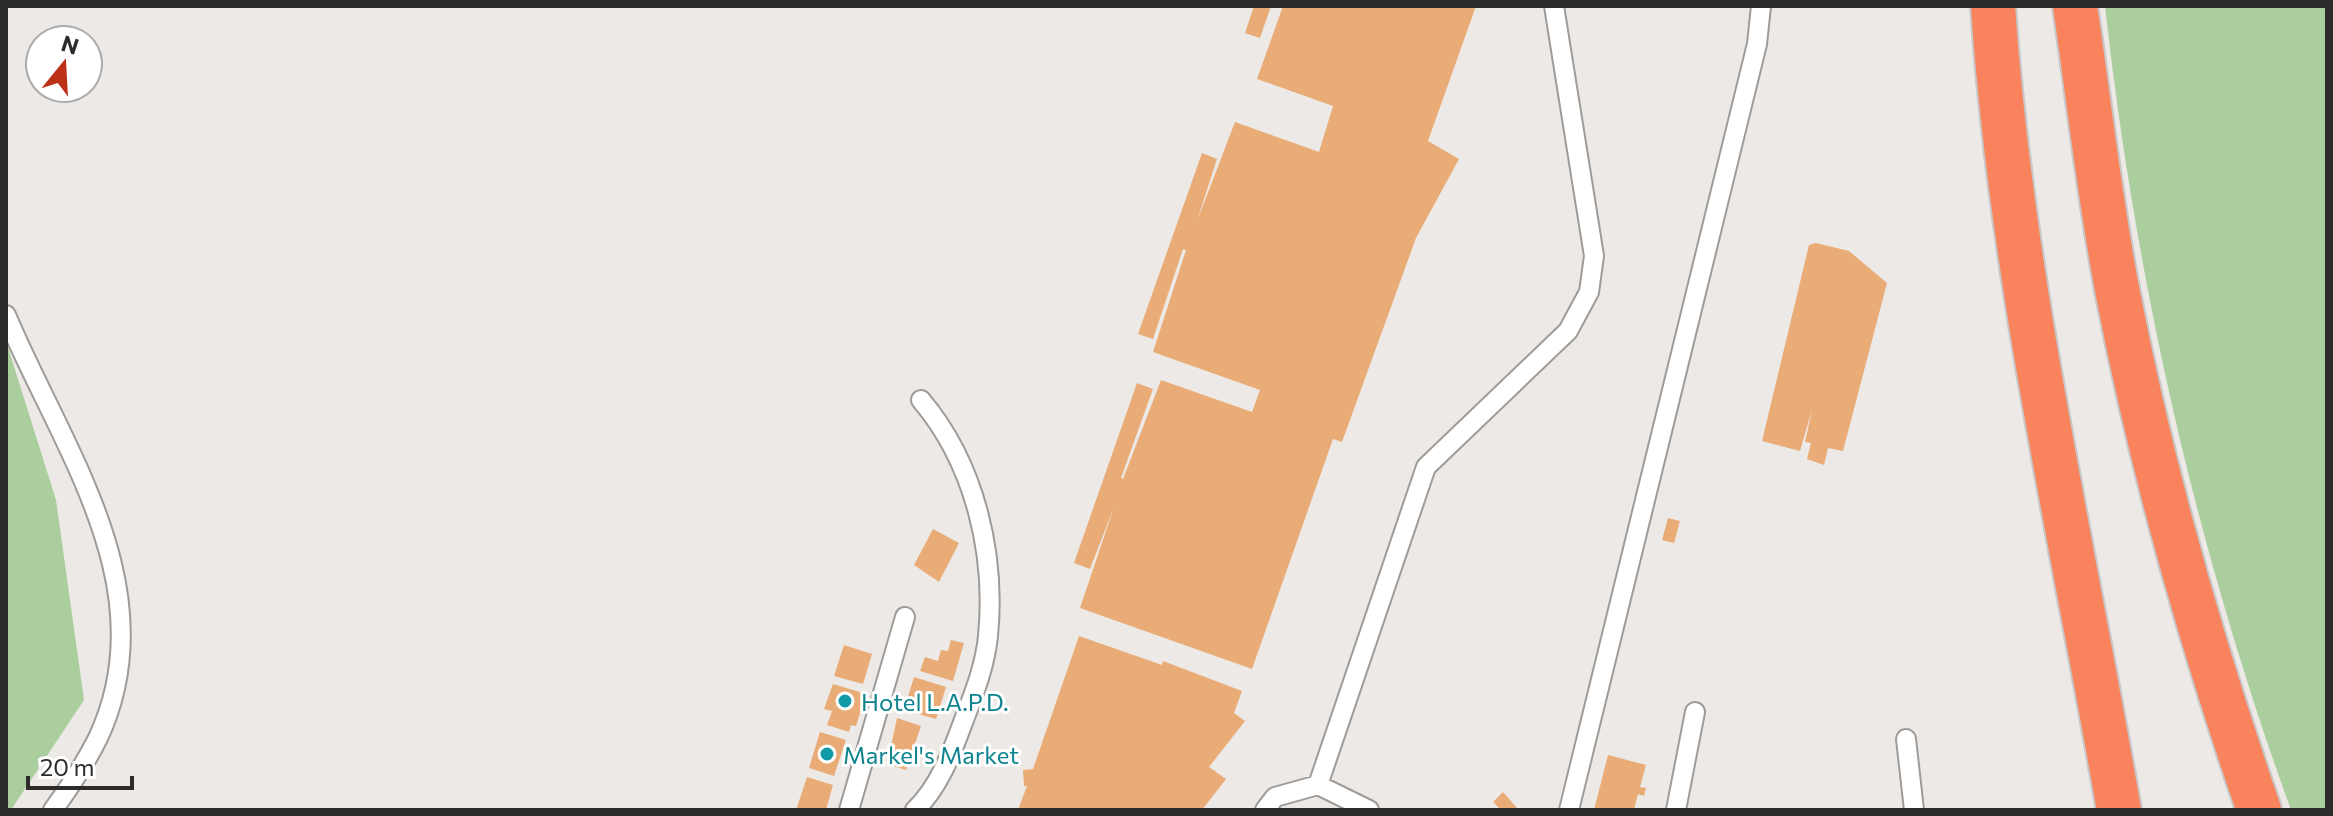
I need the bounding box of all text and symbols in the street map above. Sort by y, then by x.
north arrow [24,24,104,104]
text: N [58,29,82,60]
place label: Hotel L.A.P.D. [861,687,1009,716]
marker: Hotel L.A.P.D. [836,692,854,710]
scale bar [28,740,132,790]
place label: Markel's Market [843,740,1019,769]
marker: Markel's Market [818,745,836,763]
text: 20 m [40,752,94,781]

